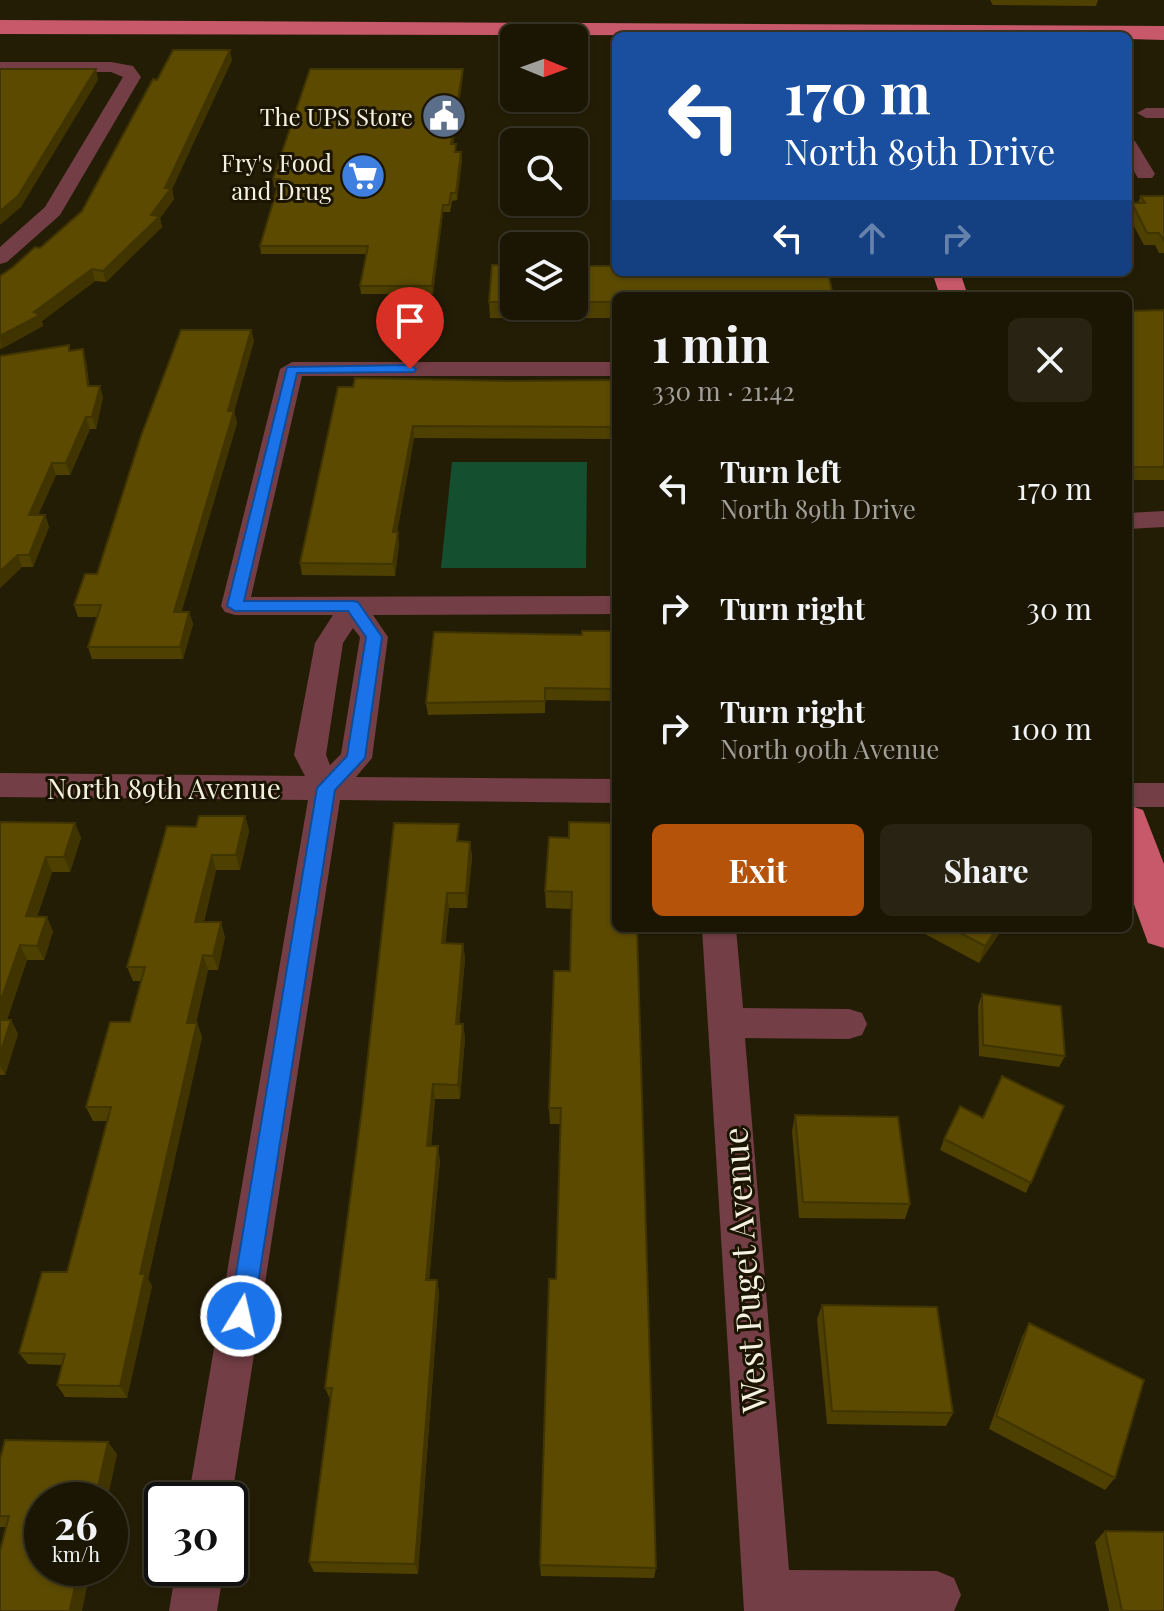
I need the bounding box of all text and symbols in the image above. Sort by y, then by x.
north arrow [500,24,588,112]
map controls [500,24,588,320]
text: 170 m [784,54,931,129]
icon: left [652,64,756,168]
public building icon: The UPS Store [420,92,468,140]
place label: The UPS Store [260,100,413,132]
text: North 89th Drive [784,126,1055,174]
button: search [500,128,588,216]
place label: Fry's Food and Drug [221,146,332,206]
supermarket icon: Fry's Food and Drug [339,152,387,200]
icon: left [766,216,810,260]
icon: ahead [850,216,894,260]
icon: right [934,216,978,260]
button: layers [500,232,588,320]
pin [376,287,444,369]
icon: arrive [388,299,432,343]
text: 1 min [652,311,770,375]
button: close [1008,318,1092,402]
text: 330 m · 21:42 [652,373,795,408]
text: Turn left [720,451,841,491]
icon: left [652,466,696,510]
text: 170 m [1017,468,1092,508]
text: North 89th Drive [720,491,916,526]
icon: right [652,586,696,630]
text: Turn right [720,588,865,628]
text: 30 m [1026,588,1092,628]
text: Turn right [720,691,865,731]
icon: right [652,706,696,750]
text: 100 m [1011,708,1092,748]
text: North 90th Avenue [720,731,939,766]
street label: North 89th Avenue [47,769,281,806]
button: Exit [652,824,864,916]
button: Share [880,824,1092,916]
street label: West Puget Avenue [710,1126,776,1415]
position arrow [199,1274,283,1358]
speed limit sign: 30 [144,1482,248,1586]
text: 26 [54,1497,98,1550]
text: km/h [52,1540,100,1567]

